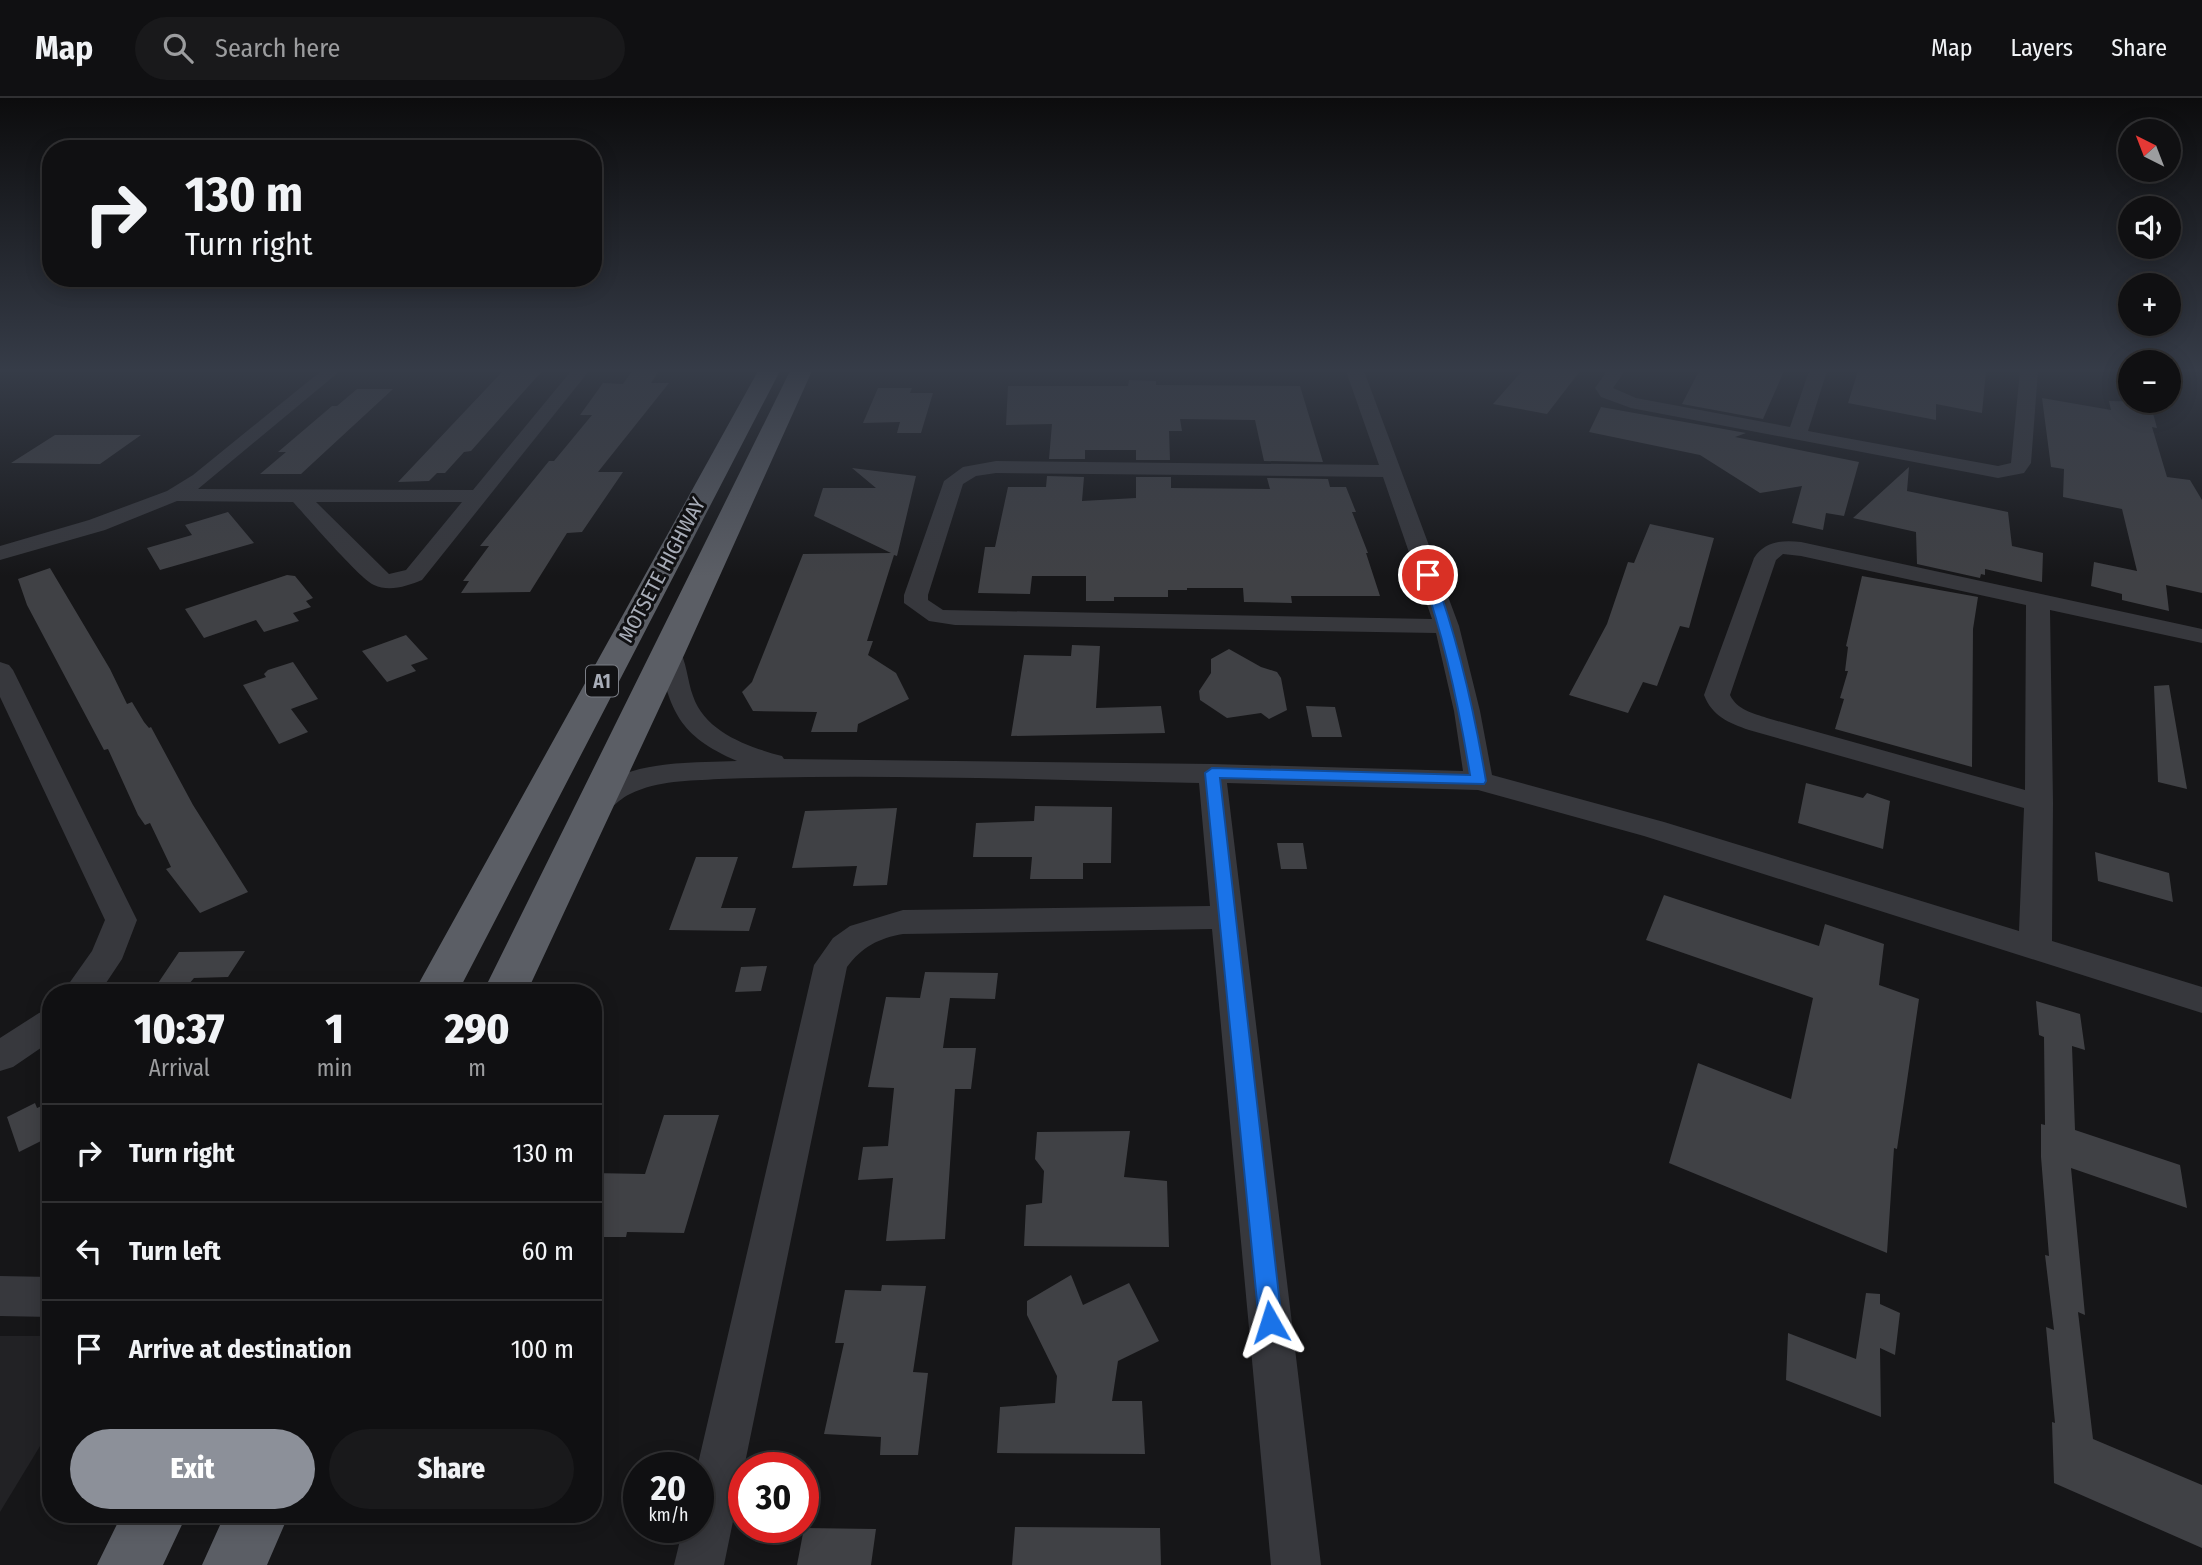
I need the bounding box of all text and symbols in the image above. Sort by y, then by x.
search box [135,17,625,80]
text: Map [35,28,93,68]
icon: search [159,29,197,67]
text: Search here [215,33,340,64]
text: Map [1931,34,1973,62]
text: Layers [2011,34,2073,62]
text: Share [2111,34,2167,62]
north arrow [2118,119,2180,182]
map controls [2118,119,2181,413]
text: 130 m [185,165,303,224]
icon: right [70,168,161,259]
button: sound [2118,196,2181,259]
text: Turn right [185,225,312,263]
button: + [2118,273,2181,336]
button: − [2118,350,2181,413]
street label: MOTSETE HIGHWAY [613,493,711,647]
pin [1398,545,1458,605]
icon: arrive [1409,556,1447,594]
road number: A1 [586,666,618,696]
text: 10:37 [134,1004,224,1054]
text: 1 [325,1004,344,1054]
text: 290 [445,1004,510,1054]
text: Arrival [149,1054,210,1082]
text: min [317,1054,352,1082]
text: m [468,1054,486,1082]
icon: right [70,1134,108,1172]
text: Turn right [129,1138,235,1169]
text: 130 m [512,1138,574,1169]
icon: left [70,1232,108,1270]
text: Turn left [129,1236,221,1267]
text: 60 m [521,1236,574,1267]
position arrow [1233,1285,1307,1359]
icon: arrive [70,1330,108,1368]
text: Arrive at destination [129,1334,352,1365]
text: 100 m [511,1334,574,1365]
button: Exit [70,1429,315,1509]
button: Share [329,1429,574,1509]
speed limit sign: 30 [728,1452,819,1543]
text: 20 [651,1467,686,1509]
text: km/h [648,1504,689,1526]

